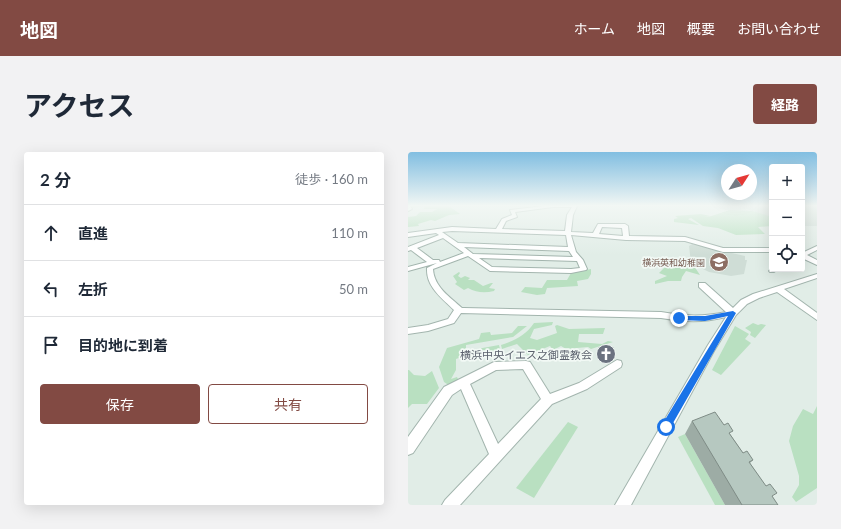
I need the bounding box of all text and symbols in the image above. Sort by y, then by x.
text: 地図 [20,18,58,41]
text: ホーム [573,20,615,37]
text: 地図 [637,20,665,37]
text: 概要 [687,20,715,37]
text: お問い合わせ [737,20,821,37]
button: 経路 [753,84,817,124]
text: アクセス [24,88,135,122]
north arrow [721,164,757,200]
map controls [769,164,805,272]
button: + [769,164,805,200]
text: 2 分 [40,169,71,190]
text: 徒歩 · 160 m [295,171,368,187]
button: − [769,200,805,236]
icon: ahead [40,222,62,244]
text: 直進 [78,224,108,242]
text: 110 m [331,225,368,241]
button: locate [769,236,805,272]
school or university icon: 横浜英和幼稚園 [708,251,730,273]
place label: 横浜英和幼稚園 [642,257,705,268]
icon: left [40,278,62,300]
text: 左折 [78,280,108,298]
text: 50 m [339,281,368,297]
route end [670,309,688,327]
icon: arrive [40,334,62,356]
text: 目的地に到着 [78,336,168,354]
church icon: 横浜中央イエス之御霊教会 [595,343,617,365]
place label: 横浜中央イエス之御霊教会 [460,348,592,361]
button: 保存 [40,384,200,424]
button: 共有 [208,384,368,424]
route start [657,418,675,436]

